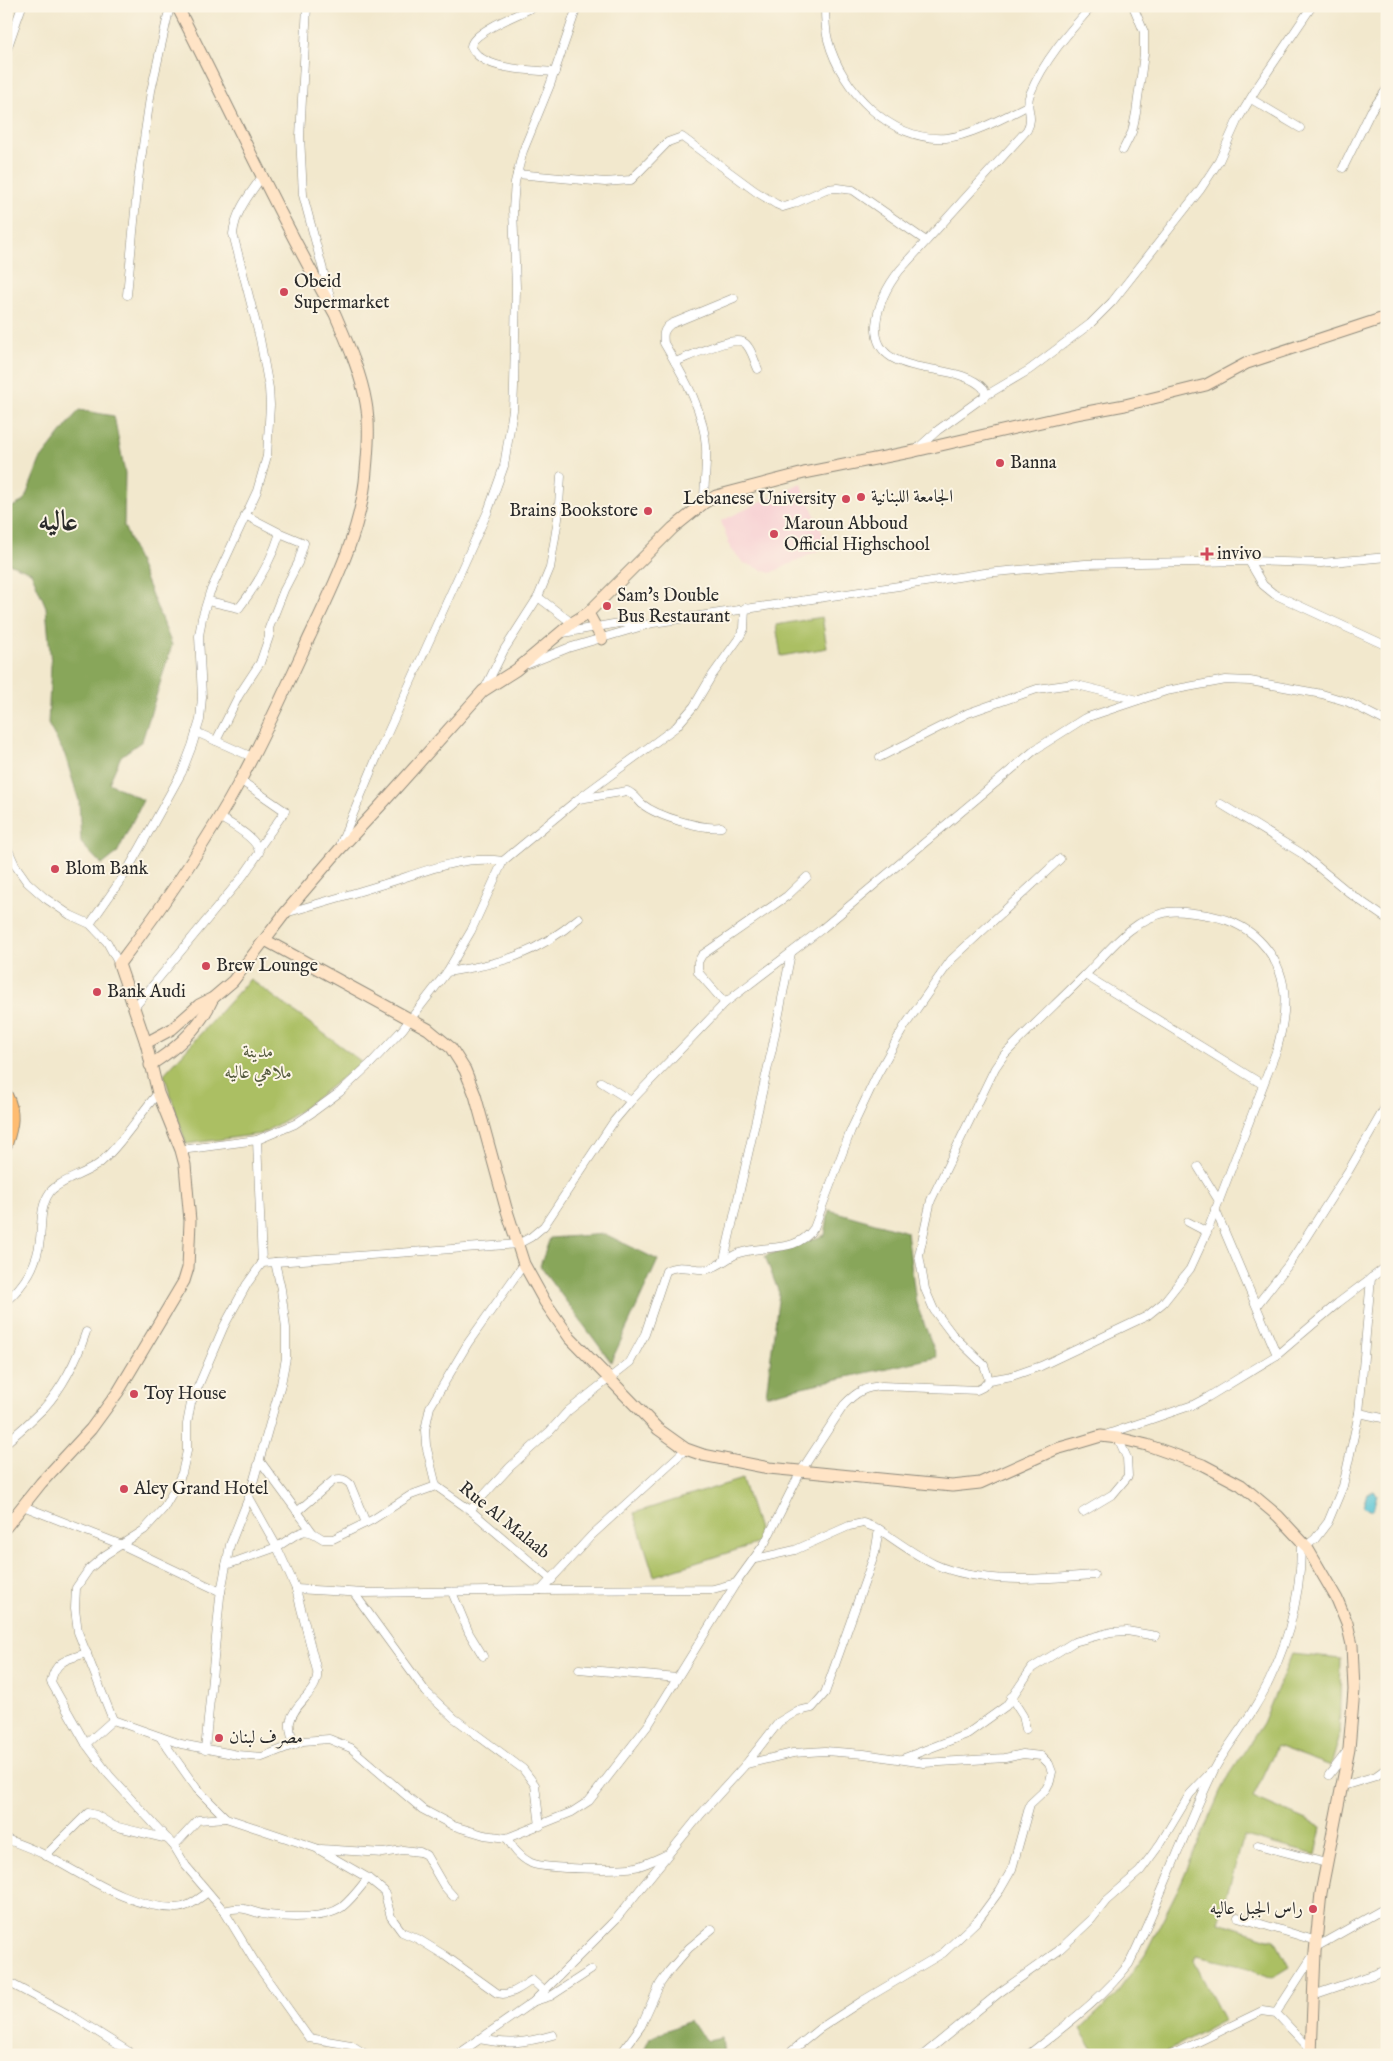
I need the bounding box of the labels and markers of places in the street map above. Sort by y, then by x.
place label: Obeid Supermarket [294,271,389,315]
marker: Obeid Supermarket [278,286,290,298]
place label: Banna [1010,452,1057,475]
marker: Banna [994,457,1006,469]
place label: الجامعة اللبنانية [871,486,953,509]
place label: Lebanese University [683,488,836,511]
marker: الجامعة اللبنانية [855,491,867,503]
marker: Lebanese University [840,493,852,505]
place label: Brains Bookstore [509,500,638,523]
marker: Brains Bookstore [642,505,654,517]
place label: Maroun Abboud Official Highschool [784,513,930,557]
marker: Maroun Abboud Official Highschool [768,528,780,540]
place label: invivo [1217,543,1262,566]
marker: invivo [1201,548,1213,560]
place label: Sam's Double Bus Restaurant [617,585,730,629]
marker: Sam's Double Bus Restaurant [601,600,613,612]
place label: Blom Bank [65,858,149,881]
marker: Blom Bank [49,863,61,875]
place label: Brew Lounge [216,955,318,978]
marker: Brew Lounge [200,960,212,972]
place label: Bank Audi [107,981,186,1004]
marker: Bank Audi [91,986,103,998]
place label: Toy House [144,1383,227,1406]
marker: Toy House [128,1388,140,1400]
place label: Aley Grand Hotel [133,1478,268,1501]
marker: Aley Grand Hotel [118,1483,130,1495]
place label: مصرف لبنان [229,1727,303,1750]
marker: مصرف لبنان [213,1732,225,1744]
place label: راس الجبل عاليه [1209,1898,1303,1921]
marker: راس الجبل عاليه [1307,1903,1319,1915]

